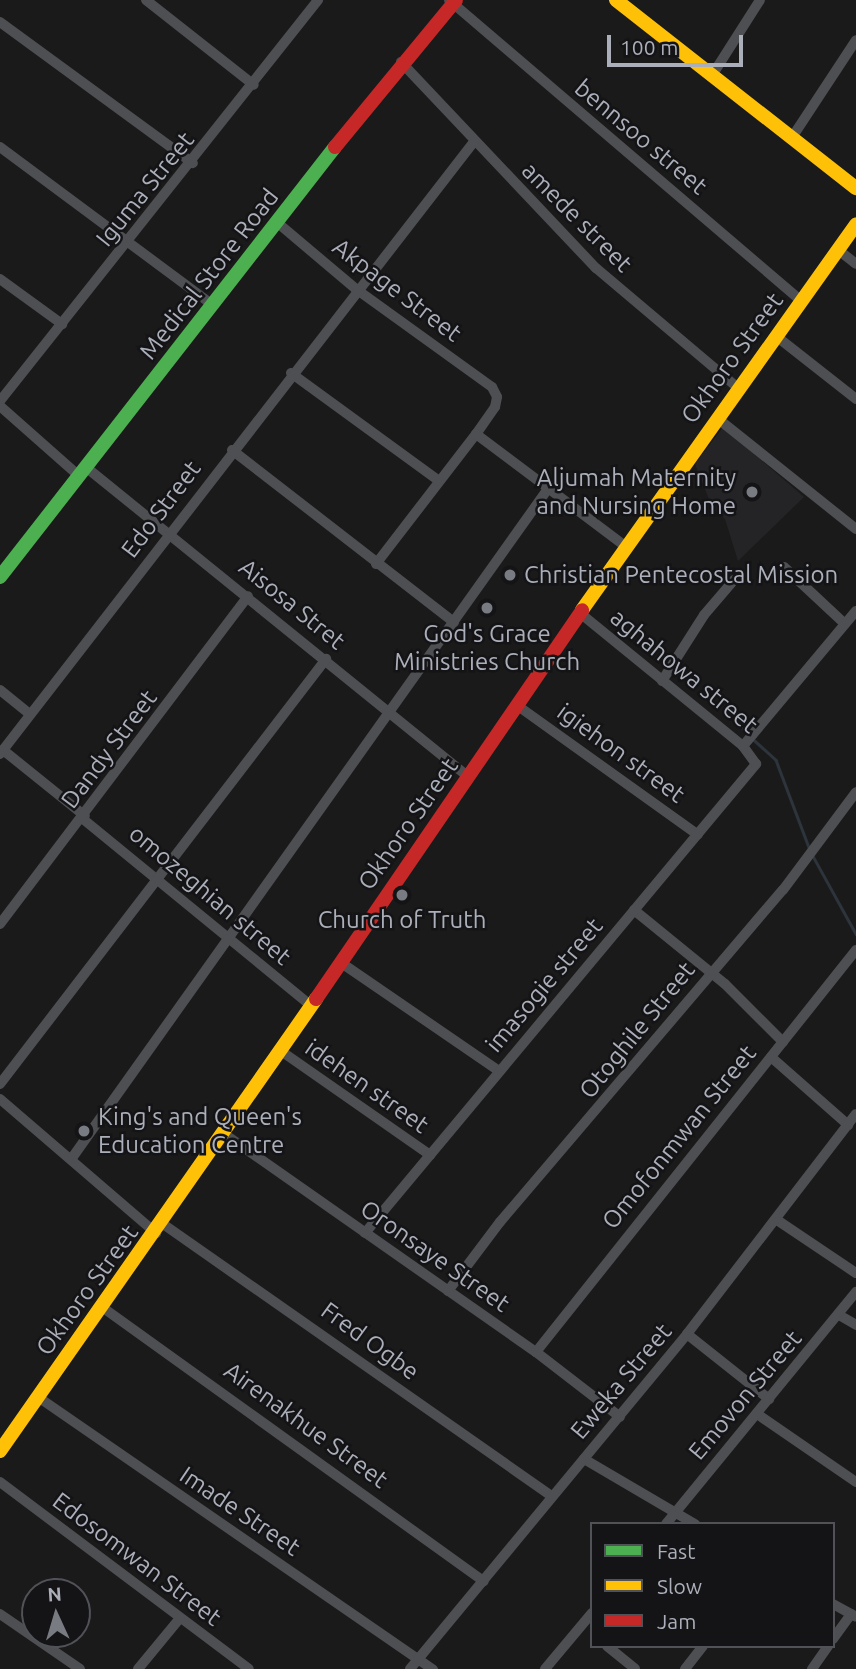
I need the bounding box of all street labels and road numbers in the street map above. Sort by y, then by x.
street label: bennsoo street [569,73,713,201]
street label: Iguma Street [90,126,200,252]
street label: amede street [516,156,638,278]
street label: Medical Store Road [134,183,284,365]
street label: Akpage Street [327,232,467,348]
street label: Okhoro Street [675,287,789,429]
street label: Edo Street [115,455,207,563]
street label: Aisosa Stret [233,553,351,655]
street label: aghahowa street [605,603,763,739]
street label: Dandy Street [55,684,163,814]
street label: igiehon street [552,697,690,809]
street label: Okhoro Street [352,753,464,895]
street label: omozeghian street [123,819,297,971]
street label: imasogie street [479,912,609,1058]
street label: Otoghile Street [573,956,701,1104]
street label: idehen street [300,1033,434,1139]
street label: Omofonmwan Street [596,1039,762,1235]
street label: Oronsaye Street [355,1194,515,1318]
street label: Okhoro Street [30,1219,144,1361]
street label: Fred Ogbe [316,1296,424,1386]
street label: Eweka Street [564,1317,678,1445]
street label: Emovon Street [683,1324,807,1466]
street label: Airenakhue Street [219,1356,393,1494]
street label: Imade Street [174,1460,306,1562]
street label: Edosomwan Street [47,1486,227,1632]

